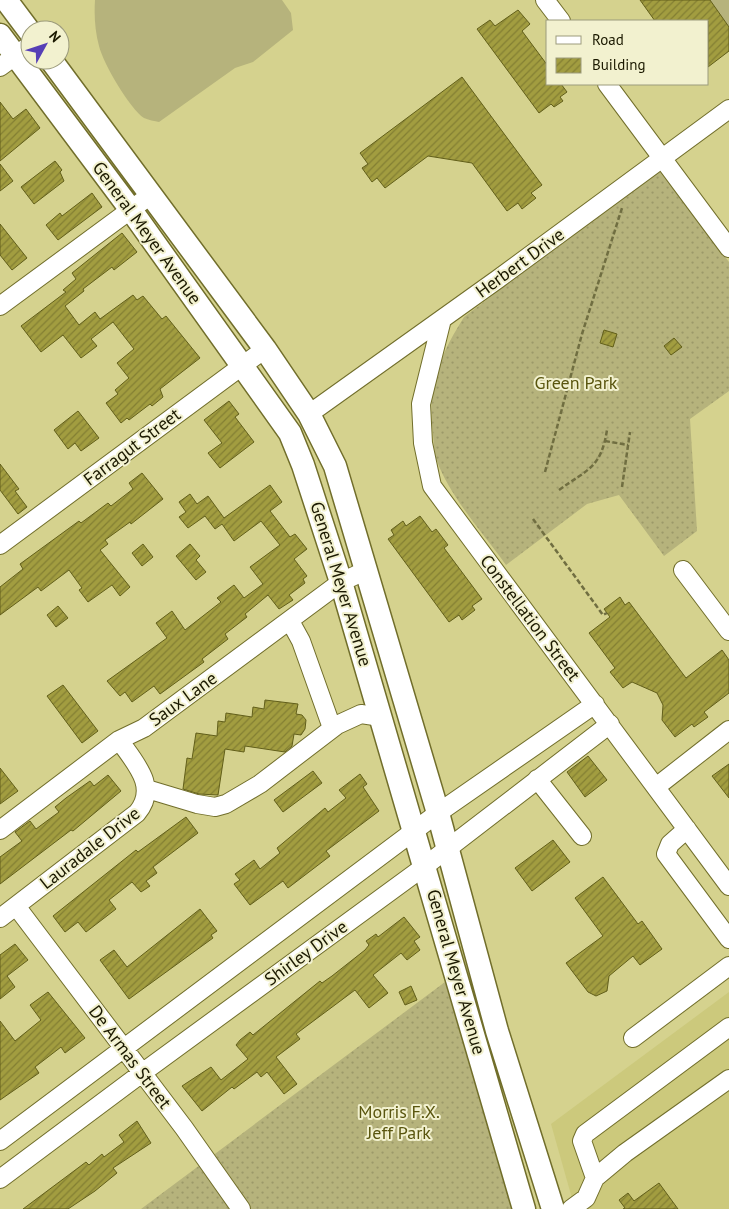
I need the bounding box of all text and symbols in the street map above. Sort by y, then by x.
north arrow [20,20,70,70]
legend [546,20,709,85]
text: N [45,27,65,46]
text: Road [592,30,624,49]
text: Building [592,55,646,74]
street label: General Meyer Avenue [88,157,207,309]
street label: Herbert Drive [471,223,569,303]
park label: Green Park [535,371,618,394]
street label: Farragut Street [79,403,185,491]
street label: General Meyer Avenue [305,499,377,669]
street label: Constellation Street [475,550,585,685]
street label: Saux Lane [144,666,221,731]
street label: Lauradale Drive [35,801,144,894]
street label: General Meyer Avenue [422,886,491,1057]
street label: Shirley Drive [260,915,352,990]
street label: De Armas Street [84,1000,177,1113]
park label: Morris F.X. Jeff Park [358,1100,440,1144]

